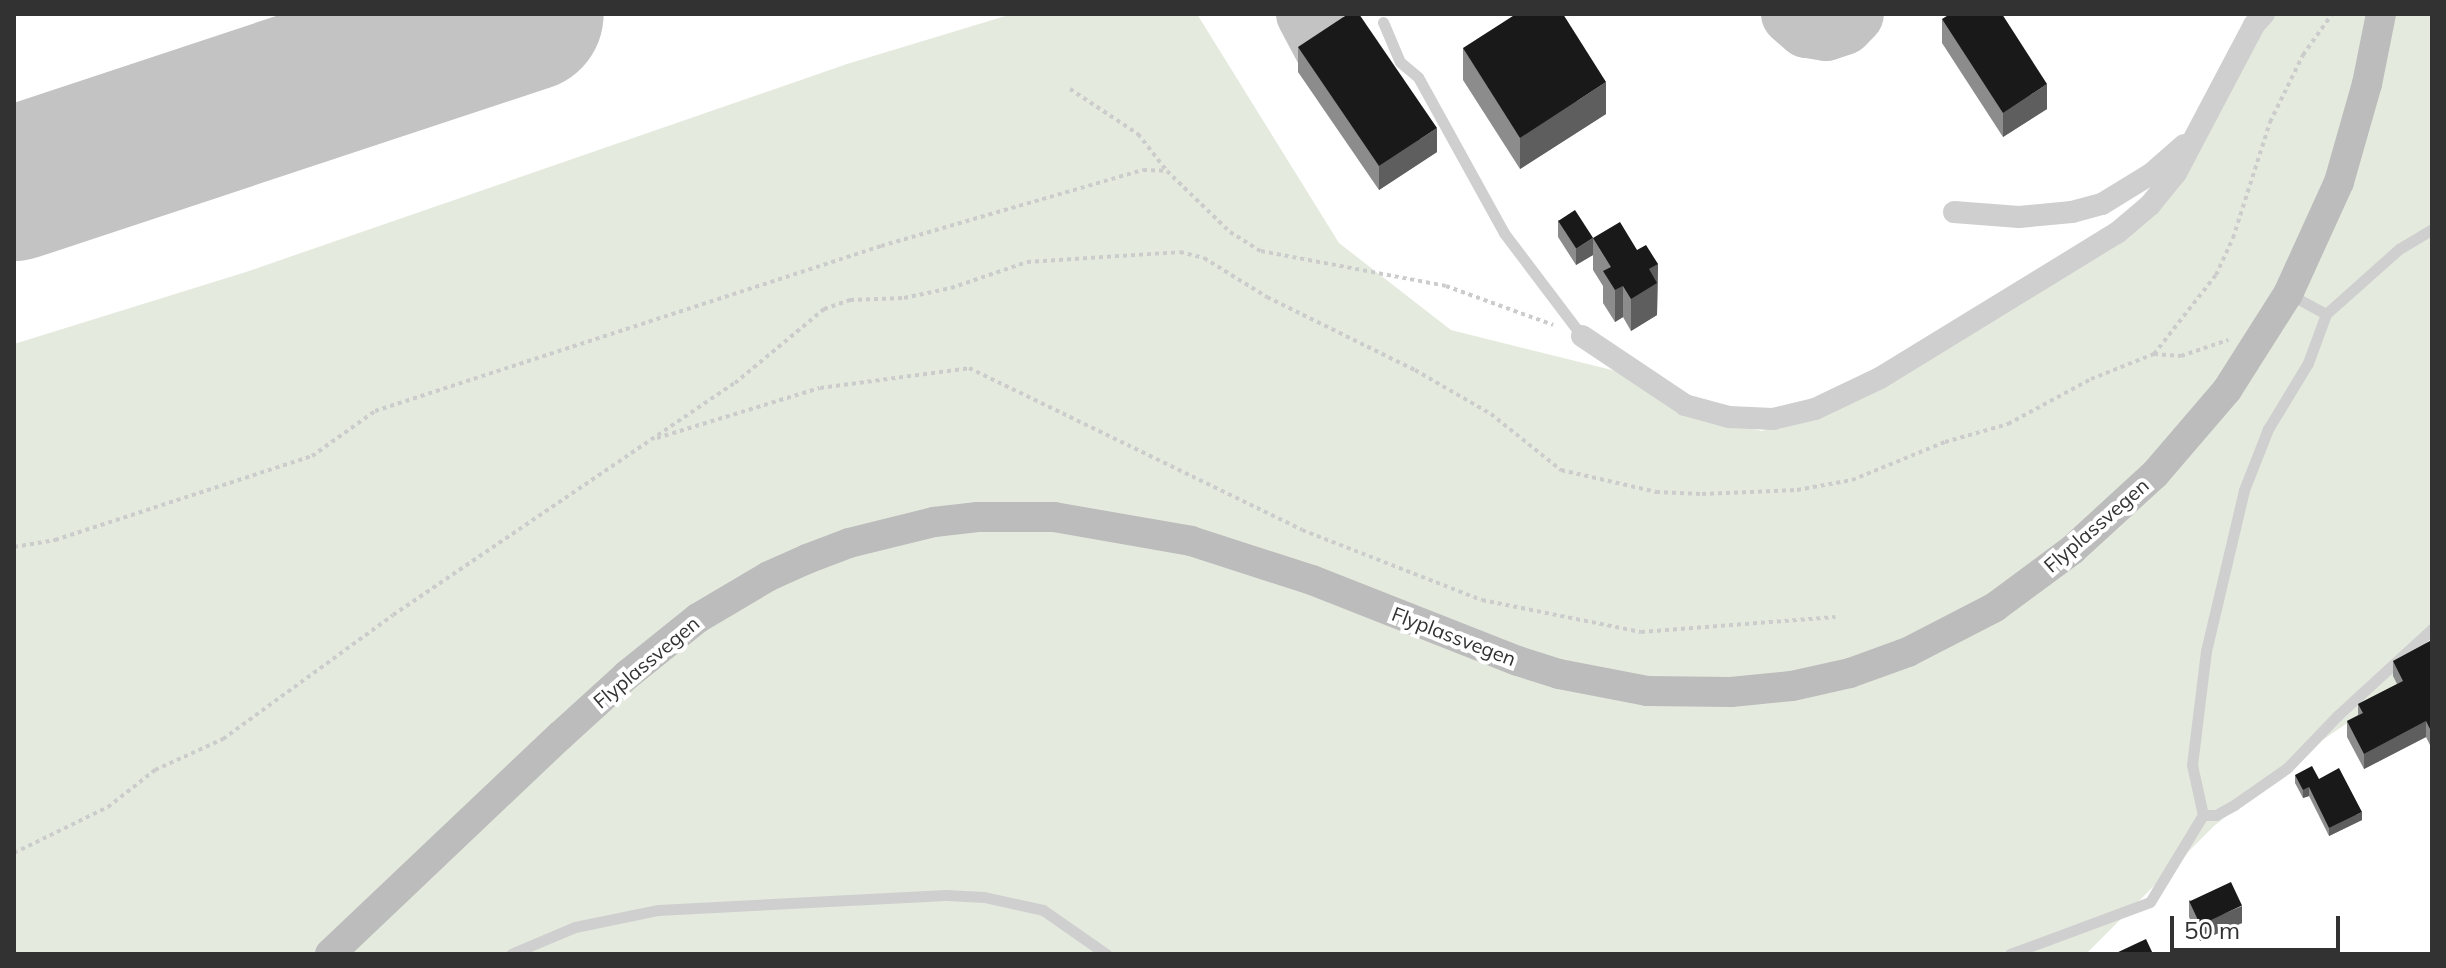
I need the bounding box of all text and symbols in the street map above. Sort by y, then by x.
street label: Flyplassvegen [2039,473,2153,577]
street label: Flyplassvegen [1389,601,1519,671]
street label: Flyplassvegen [588,611,704,713]
scale bar [2174,900,2344,950]
text: 50 m [2184,915,2240,945]

